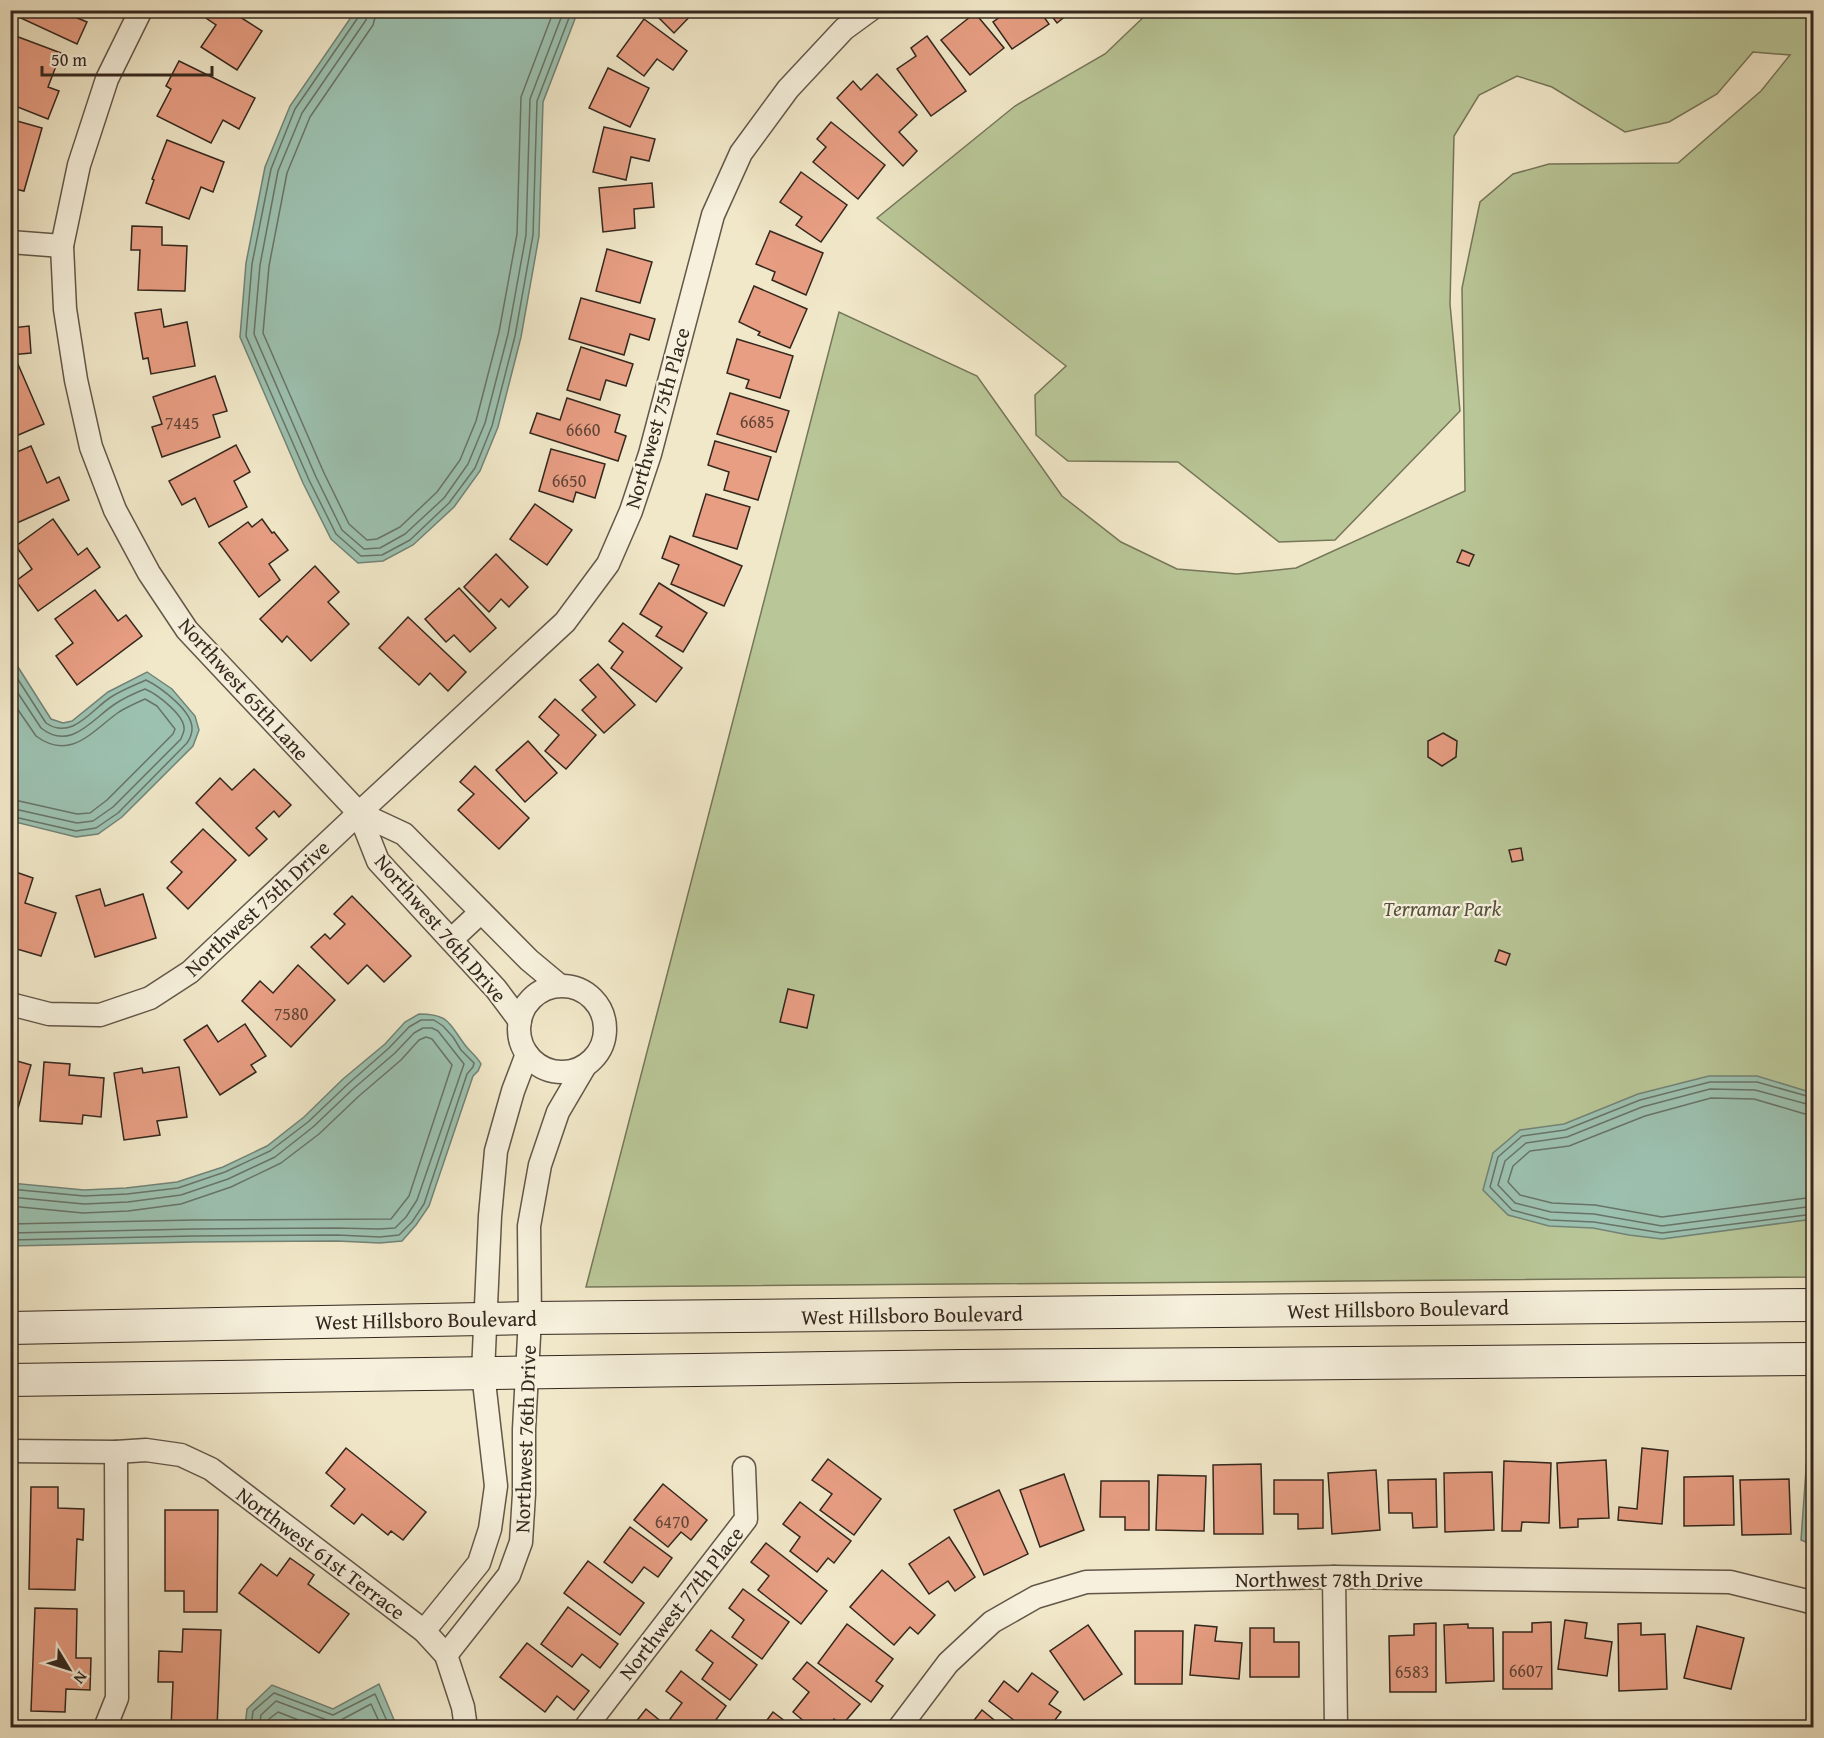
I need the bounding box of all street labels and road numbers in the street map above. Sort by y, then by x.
street label: Northwest 75th Place [616,324,698,512]
street label: Northwest 65th Lane [171,611,317,767]
street label: Northwest 75th Drive [178,832,336,984]
street label: Northwest 76th Drive [368,847,515,1009]
street label: West Hillsboro Boulevard [1287,1292,1510,1326]
street label: West Hillsboro Boulevard [801,1298,1024,1332]
street label: West Hillsboro Boulevard [315,1303,538,1337]
street label: Northwest 76th Drive [506,1344,544,1534]
street label: Northwest 61st Terrace [230,1479,412,1627]
street label: Northwest 77th Place [611,1520,751,1686]
street label: Northwest 78th Drive [1235,1564,1423,1595]

